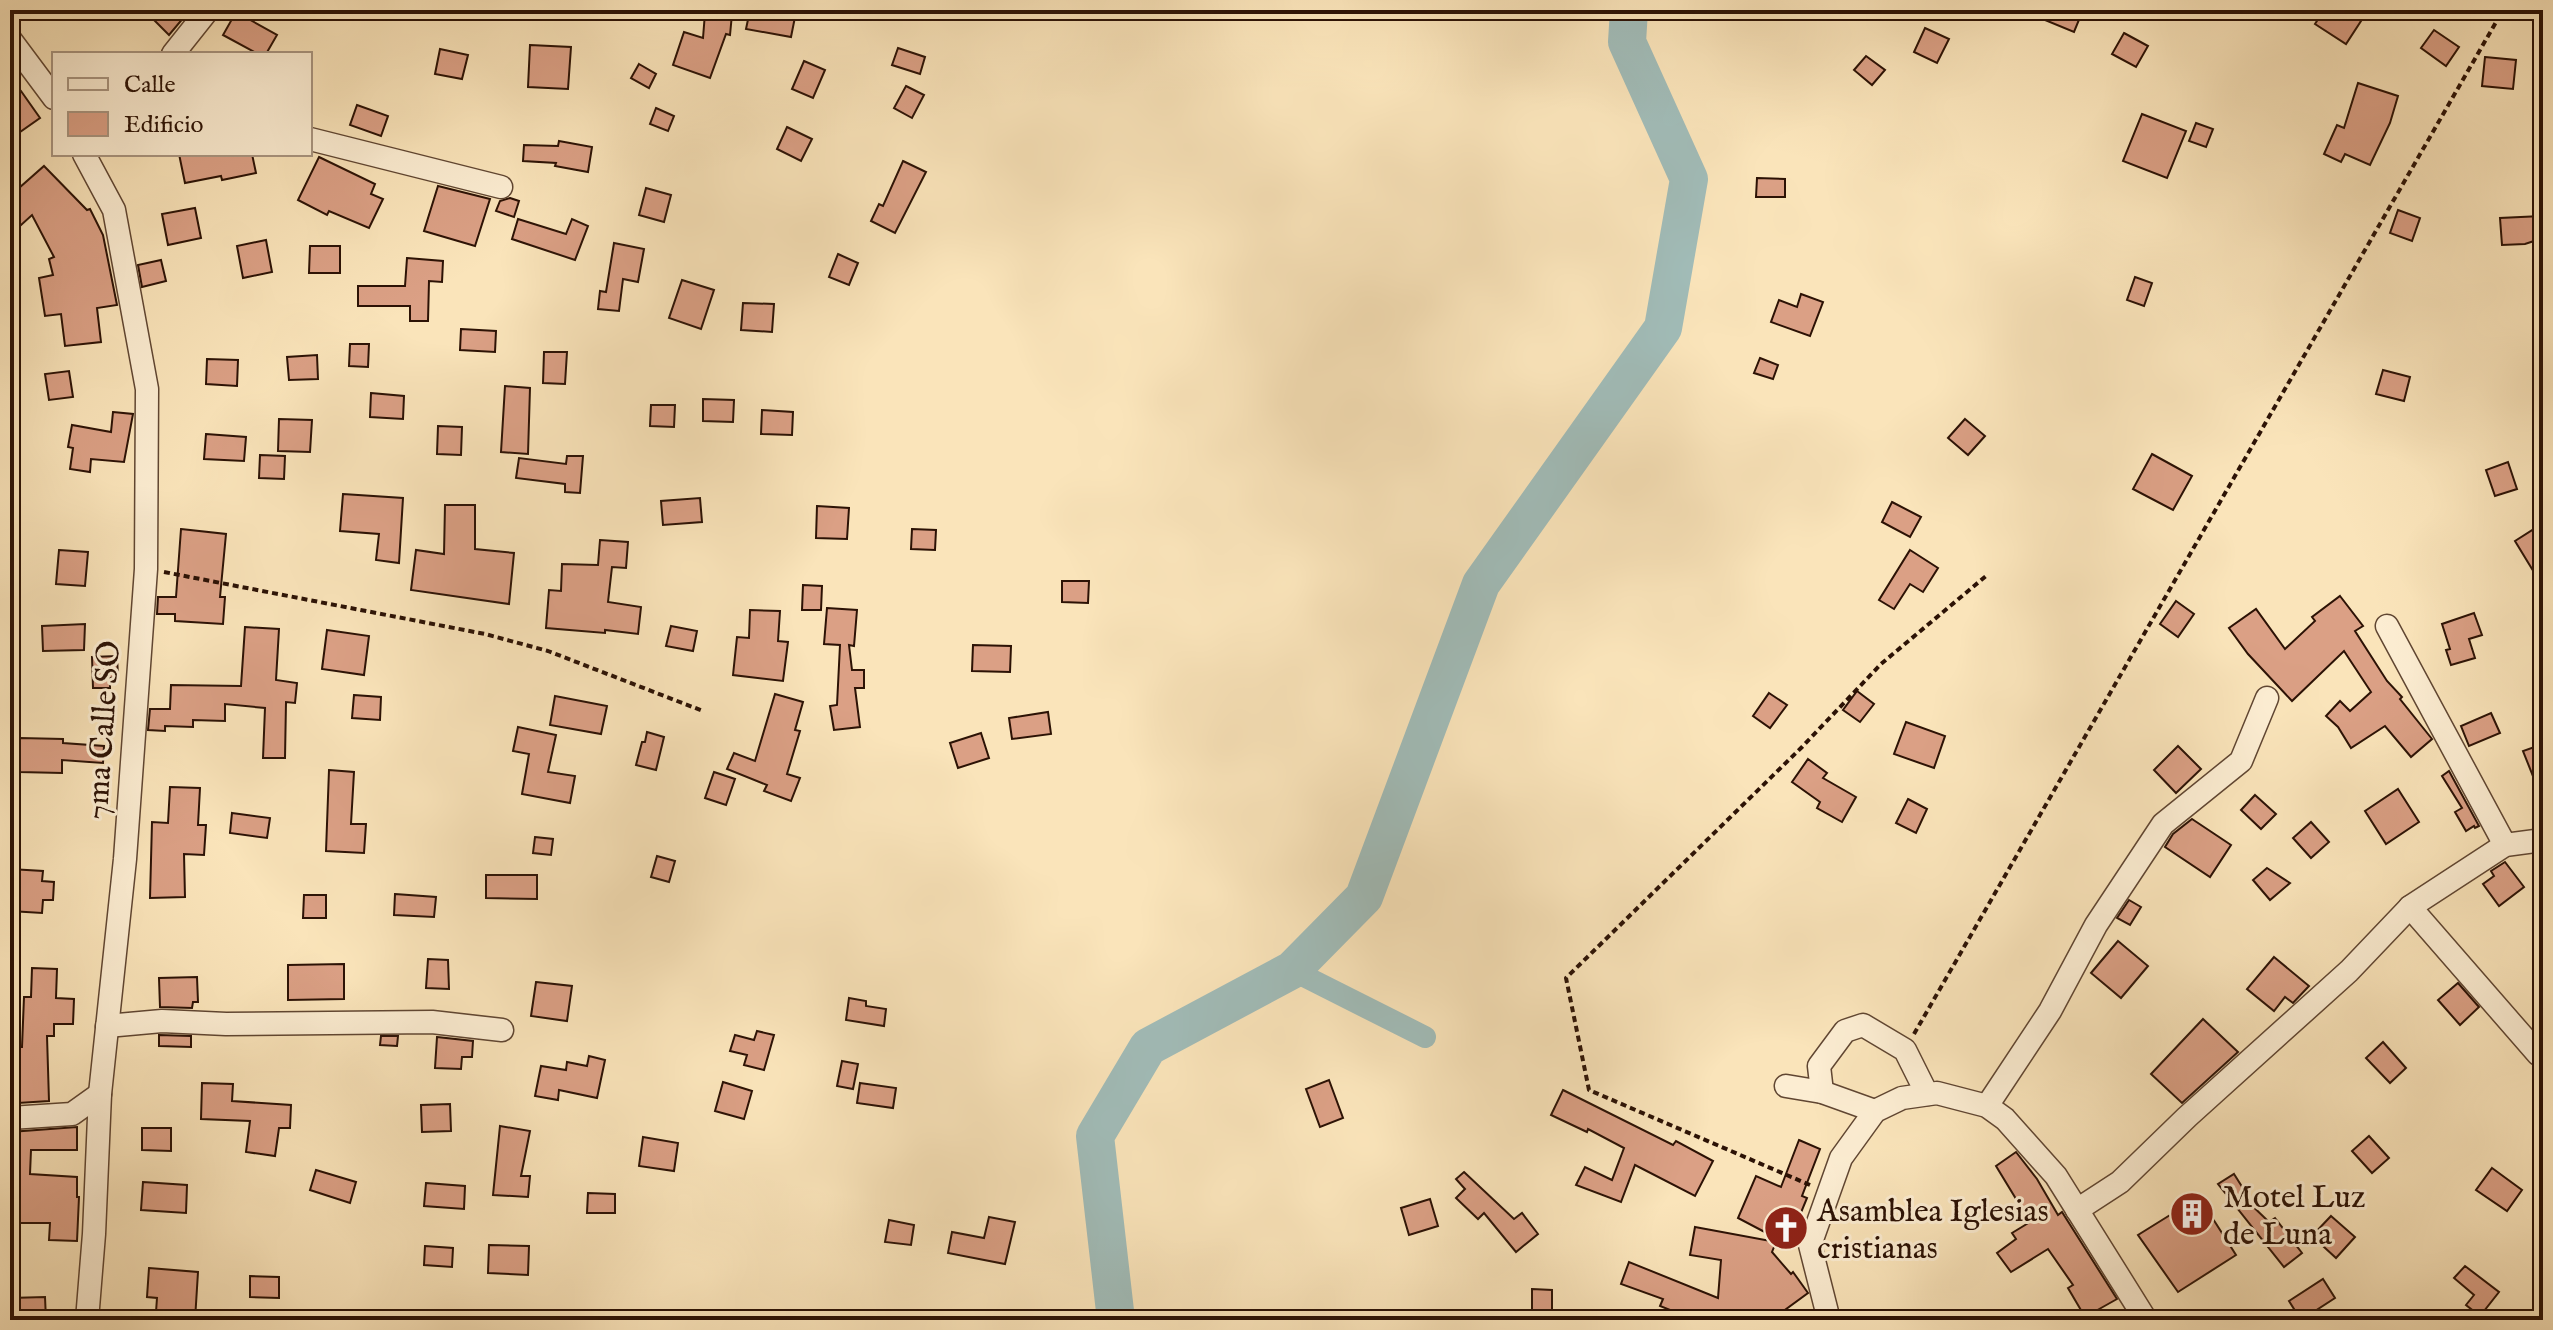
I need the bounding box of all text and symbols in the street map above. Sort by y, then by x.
legend [52,52,312,156]
text: Calle [124,70,176,101]
text: Edificio [124,110,203,141]
street label: 7ma Calle SO [78,639,131,821]
place label: Motel Luz de Luna [2223,1178,2366,1256]
building icon: Motel Luz de Luna [2168,1190,2216,1238]
place label: Asamblea Iglesias cristianas [1816,1192,2049,1270]
church icon: Asamblea Iglesias cristianas [1762,1204,1810,1252]

